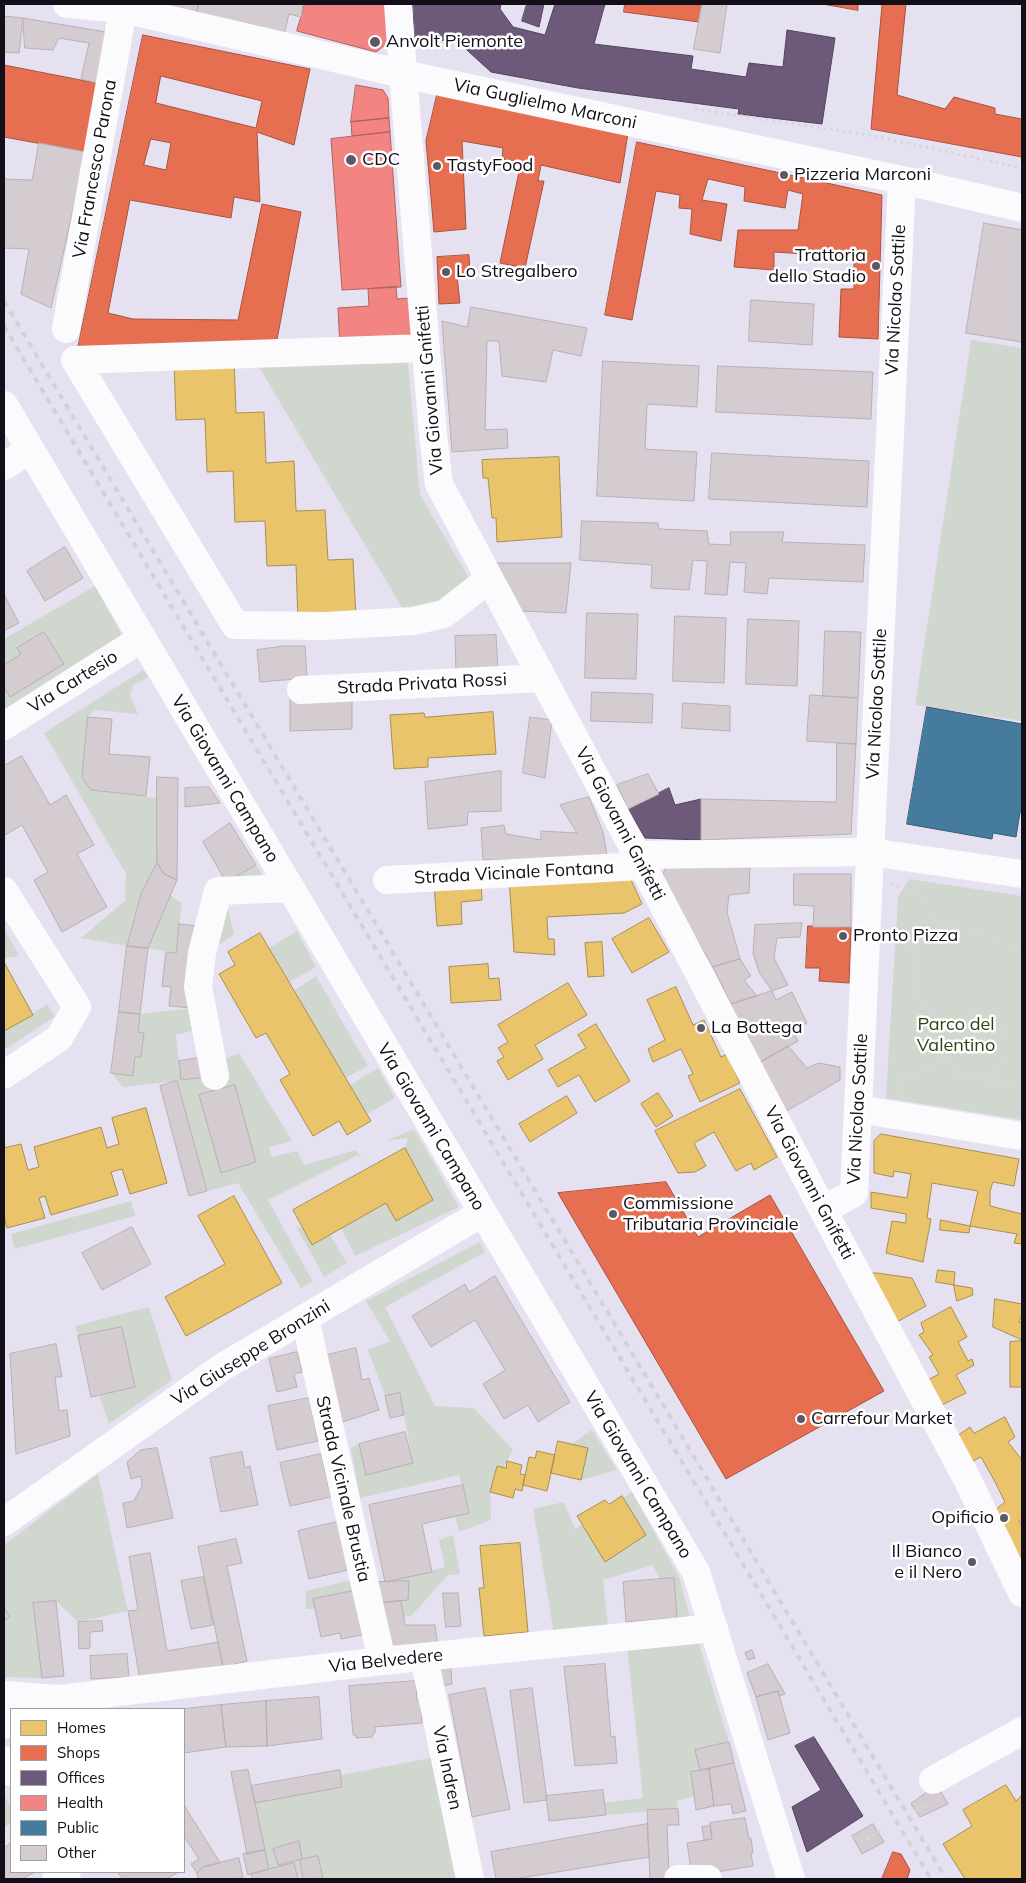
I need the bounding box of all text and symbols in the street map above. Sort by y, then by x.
place label: Anvolt Piemonte [386,31,523,53]
marker: Anvolt Piemonte [368,35,382,49]
street label: Via Guglielmo Marconi [451,74,639,134]
street label: Via Francesco Parona [69,78,121,260]
place label: CDC [362,149,400,171]
marker: CDC [344,153,358,167]
place label: TastyFood [447,155,533,177]
marker: TastyFood [431,160,443,172]
place label: Pizzeria Marconi [794,164,931,186]
marker: Pizzeria Marconi [778,169,790,181]
street label: Via Nicolao Sottile [881,224,911,376]
place label: Trattoria dello Stadio [768,245,866,288]
marker: Trattoria dello Stadio [870,260,882,272]
place label: Lo Stregalbero [456,261,578,283]
marker: Lo Stregalbero [440,266,452,278]
street label: Via Giovanni Gnifetti [412,304,448,476]
street label: Via Nicolao Sottile [862,628,892,780]
street label: Via Cartesio [24,646,122,718]
street label: Strada Privata Rossi [337,669,507,699]
street label: Via Giovanni Campano [166,691,284,867]
street label: Via Giovanni Gnifetti [570,744,670,904]
street label: Strada Vicinale Fontana [413,857,615,889]
place label: Pronto Pizza [853,925,958,947]
marker: Pronto Pizza [837,930,849,942]
park label: Parco del Valentino [917,1014,995,1056]
place label: La Bottega [711,1017,802,1039]
marker: La Bottega [695,1022,707,1034]
street label: Via Nicolao Sottile [843,1033,873,1185]
street label: Via Giovanni Campano [372,1039,490,1215]
street label: Via Giovanni Gnifetti [759,1103,859,1263]
place label: Commissione Tributaria Provinciale [623,1193,798,1236]
marker: Commissione Tributaria Provinciale [607,1208,619,1220]
street label: Via Giuseppe Bronzini [168,1295,334,1411]
street label: Via Giovanni Campano [579,1387,697,1563]
street label: Strada Vicinale Brustia [311,1394,375,1584]
place label: Carrefour Market [811,1408,952,1430]
marker: Carrefour Market [795,1413,807,1425]
place label: Opificio [931,1507,994,1529]
marker: Opificio [998,1512,1010,1524]
place label: Il Bianco e il Nero [891,1541,962,1584]
marker: Il Bianco e il Nero [966,1556,978,1568]
street label: Via Belvedere [328,1644,444,1678]
legend [10,1708,185,1873]
text: Homes [57,1718,106,1737]
street label: Via Indren [428,1724,466,1812]
text: Shops [57,1743,100,1762]
text: Offices [57,1768,105,1787]
text: Health [57,1793,103,1812]
text: Public [57,1818,99,1837]
text: Other [57,1843,96,1862]

